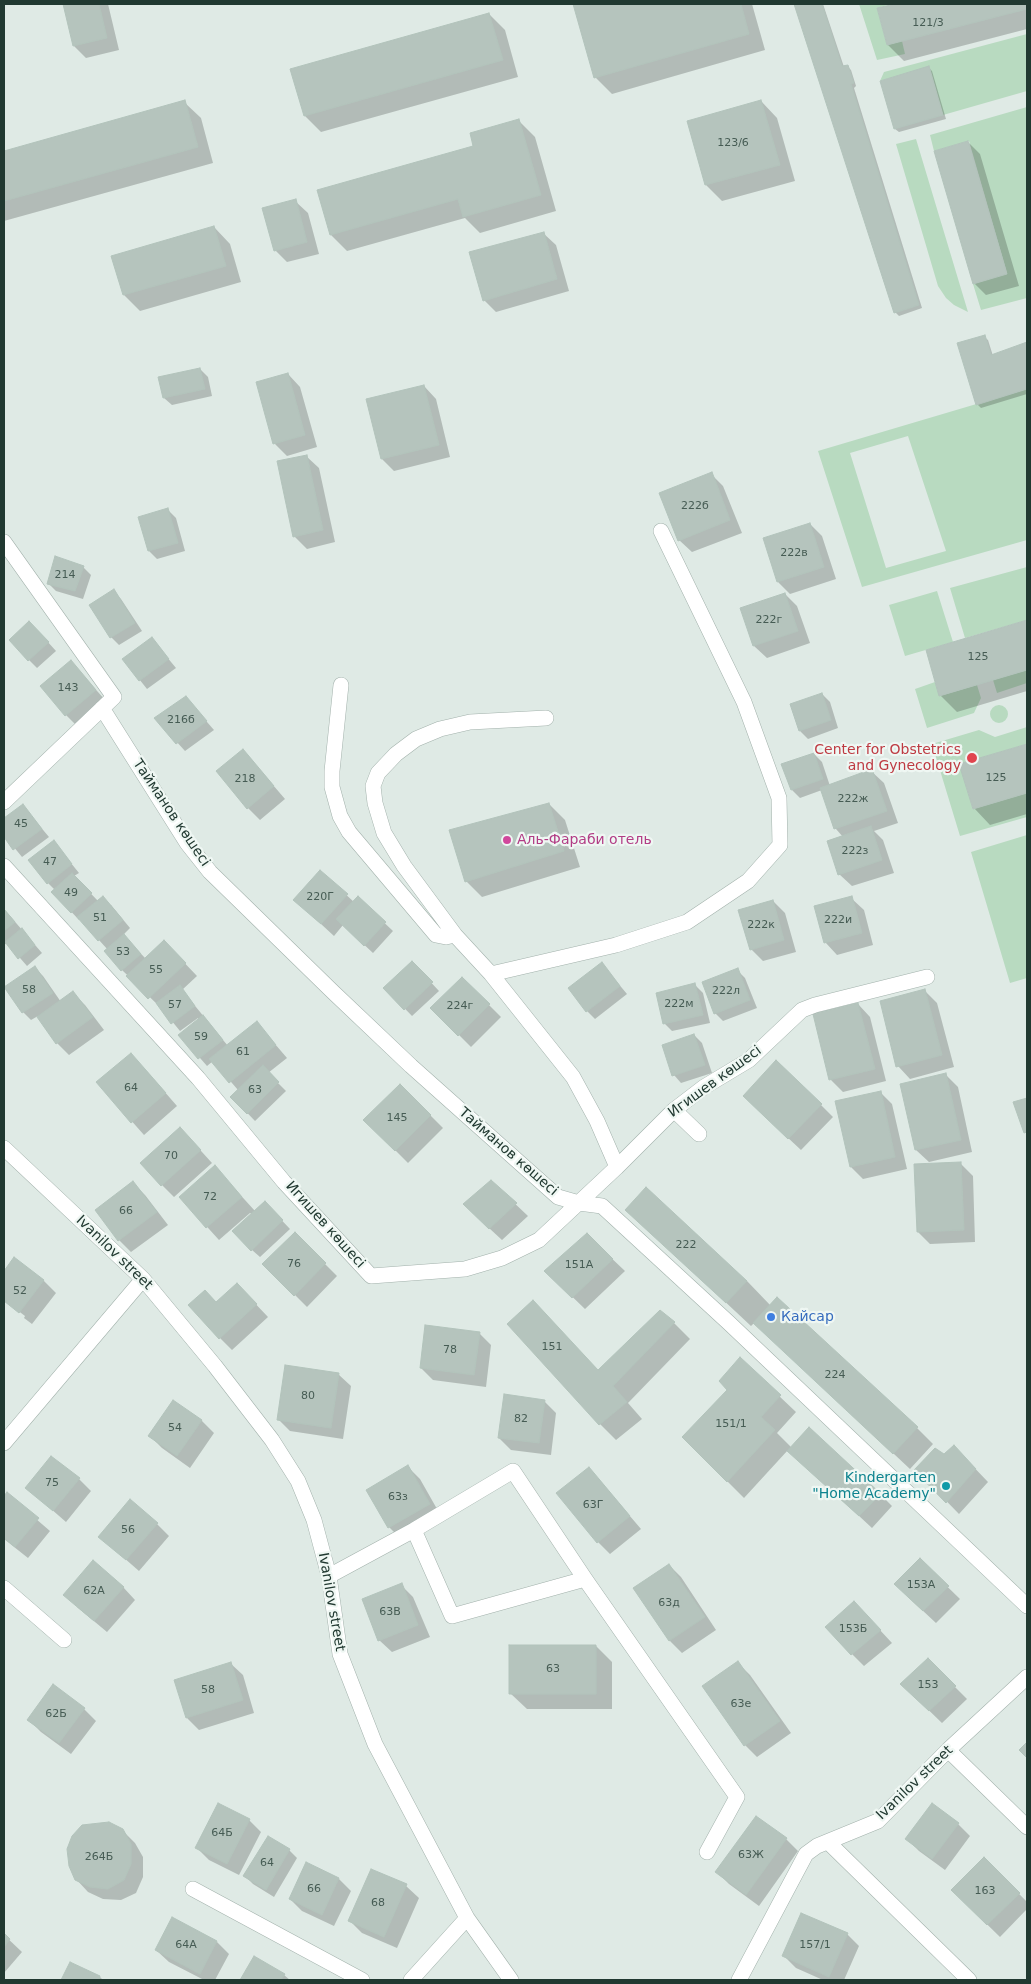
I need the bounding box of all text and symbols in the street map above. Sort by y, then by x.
house number: 121/3 [912,16,944,30]
house number: 123/6 [717,136,749,150]
house number: 222б [681,499,709,513]
house number: 222в [780,546,808,560]
house number: 214 [55,568,75,582]
house number: 222г [756,613,782,627]
house number: 125 [968,650,988,664]
house number: 143 [58,681,78,695]
house number: 216б [167,713,195,727]
place label: Center for Obstetrics and Gynecology [814,742,961,774]
marker: Center for Obstetrics and Gynecology [965,751,979,765]
street label: Тайманов көшесі [129,756,213,870]
house number: 125 [986,771,1006,785]
house number: 218 [235,772,255,786]
house number: 222ж [838,792,868,806]
house number: 45 [14,817,28,831]
place label: Аль-Фараби отель [517,832,652,848]
marker: Аль-Фараби отель [501,834,513,846]
house number: 222з [842,844,868,858]
house number: 47 [43,855,57,869]
house number: 49 [64,886,78,900]
house number: 220Г [306,890,334,904]
house number: 51 [93,911,107,925]
house number: 222и [824,913,852,927]
house number: 222к [747,918,775,932]
house number: 53 [116,945,130,959]
house number: 55 [149,963,163,977]
house number: 58 [22,983,36,997]
house number: 222л [712,984,740,998]
house number: 222м [664,997,694,1011]
house number: 57 [168,998,182,1012]
house number: 224г [447,999,473,1013]
house number: 59 [194,1030,208,1044]
street label: Игишев көшесі [665,1043,765,1121]
house number: 61 [236,1045,250,1059]
house number: 64 [124,1081,138,1095]
house number: 63 [248,1083,262,1097]
street label: Тайманов көшесі [455,1104,561,1200]
house number: 145 [387,1111,407,1125]
house number: 70 [164,1149,178,1163]
street label: Игишев көшесі [282,1178,368,1272]
house number: 72 [203,1190,217,1204]
house number: 66 [119,1204,133,1218]
street label: Ivanilov street [72,1212,156,1294]
house number: 222 [676,1238,696,1252]
house number: 76 [287,1257,301,1271]
house number: 151А [565,1258,593,1272]
house number: 52 [13,1284,27,1298]
place label: Кайсар [781,1309,834,1325]
marker: Кайсар [765,1311,777,1323]
house number: 151 [542,1340,562,1354]
house number: 78 [443,1343,457,1357]
house number: 224 [825,1368,845,1382]
house number: 80 [301,1389,315,1403]
house number: 82 [514,1412,528,1426]
house number: 151/1 [715,1417,747,1431]
house number: 54 [168,1421,182,1435]
place label: Kindergarten "Home Academy" [812,1470,936,1502]
house number: 75 [45,1476,59,1490]
marker: Kindergarten "Home Academy" [940,1480,952,1492]
house number: 63з [388,1490,408,1504]
house number: 63Г [583,1498,603,1512]
house number: 56 [121,1523,135,1537]
street label: Ivanilov street [314,1551,348,1653]
house number: 153А [907,1578,935,1592]
house number: 62А [83,1584,105,1598]
house number: 63д [658,1596,680,1610]
house number: 63В [379,1605,401,1619]
house number: 153Б [839,1622,867,1636]
house number: 63 [546,1662,560,1676]
house number: 153 [918,1678,938,1692]
house number: 58 [201,1683,215,1697]
house number: 63е [731,1697,751,1711]
house number: 62Б [45,1707,67,1721]
street label: Ivanilov street [873,1742,957,1824]
house number: 64Б [211,1826,233,1840]
house number: 63Ж [738,1848,764,1862]
house number: 264Б [85,1850,113,1864]
house number: 64 [260,1856,274,1870]
house number: 66 [307,1882,321,1896]
house number: 163 [975,1884,995,1898]
house number: 68 [371,1896,385,1910]
house number: 64А [175,1938,197,1952]
house number: 157/1 [799,1938,831,1952]

